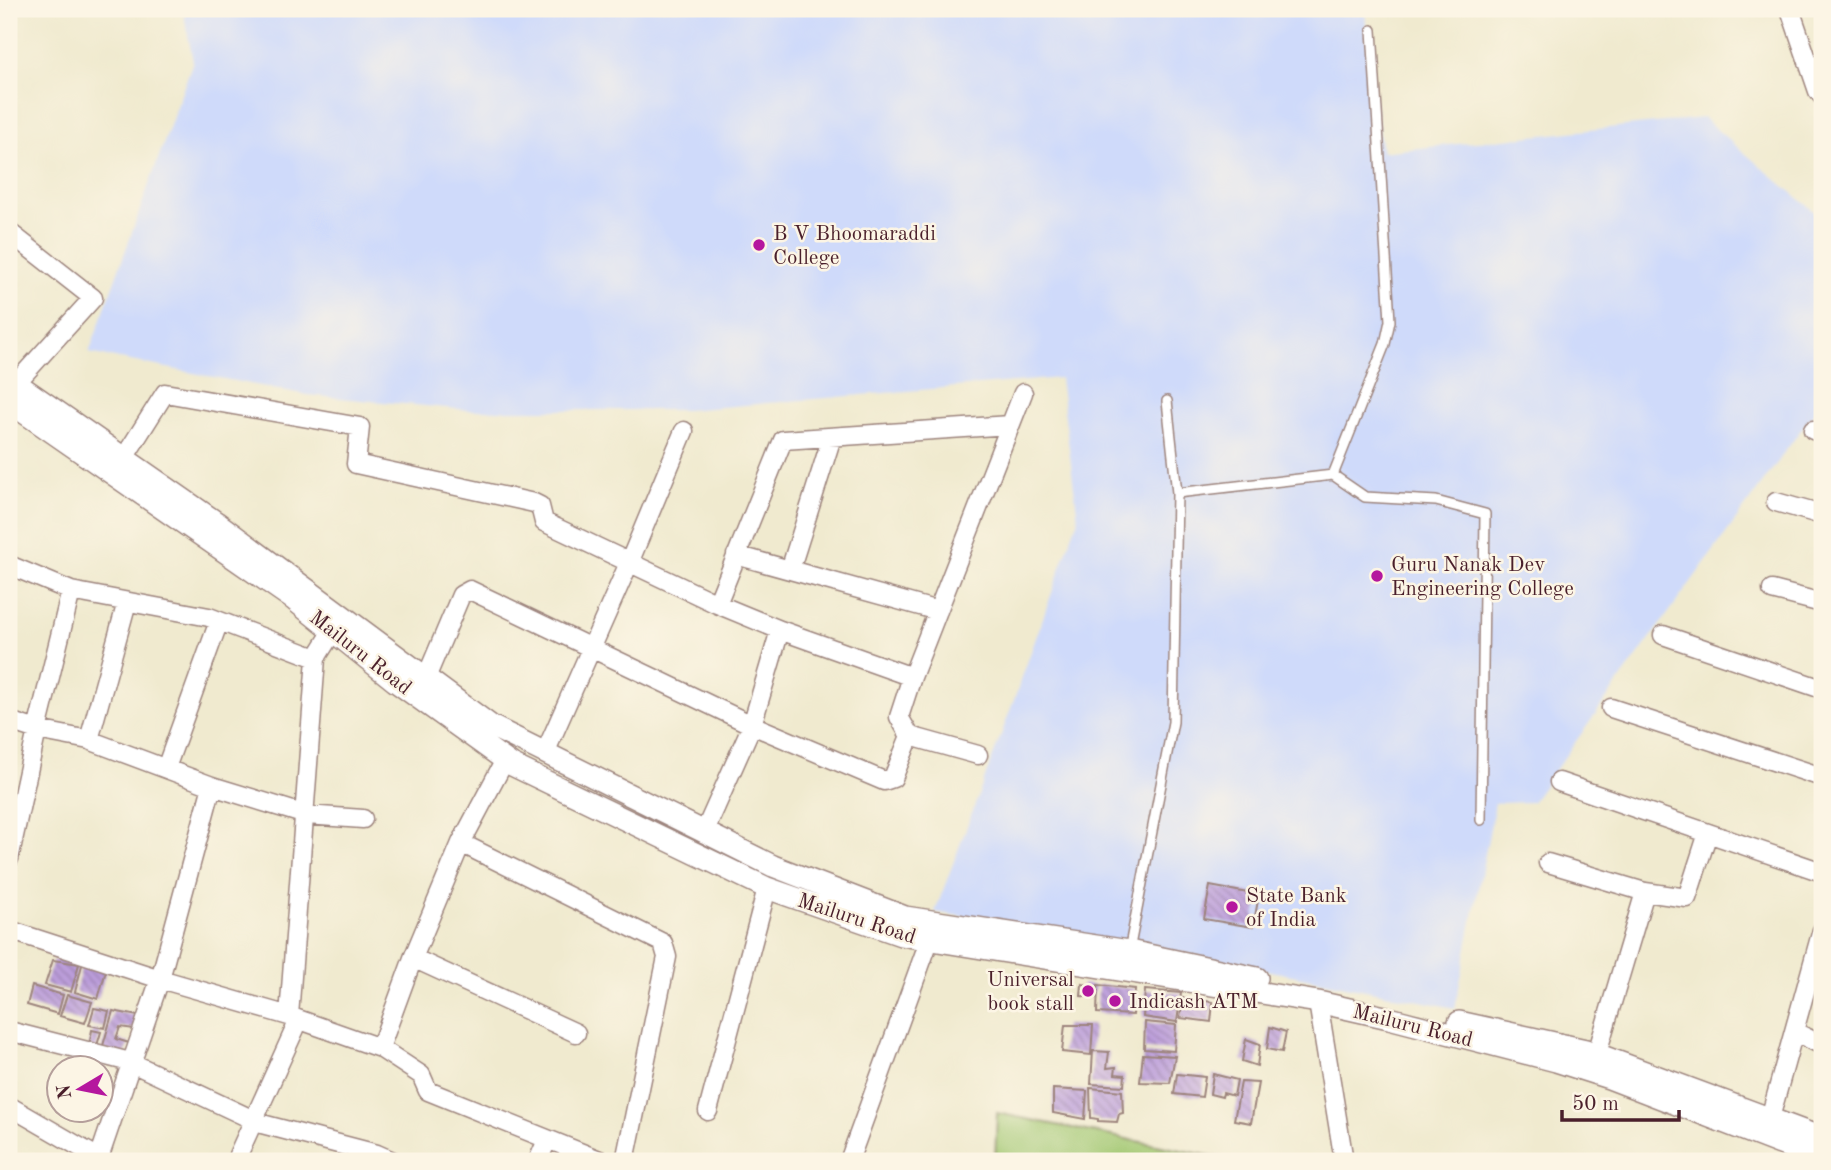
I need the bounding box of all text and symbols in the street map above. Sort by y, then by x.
place label: B V Bhoomaraddi College [773,224,936,269]
marker: B V Bhoomaraddi College [751,237,767,253]
place label: Guru Nanak Dev Engineering College [1391,555,1574,600]
marker: Guru Nanak Dev Engineering College [1369,568,1385,584]
street label: Mailuru Road [305,607,415,699]
place label: State Bank of India [1246,886,1347,931]
street label: Mailuru Road [795,890,918,948]
marker: State Bank of India [1224,899,1240,915]
place label: Universal book stall [987,970,1074,1015]
marker: Universal book stall [1080,983,1096,999]
place label: Indicash ATM [1129,992,1258,1013]
marker: Indicash ATM [1107,993,1123,1009]
street label: Mailuru Road [1350,1001,1475,1052]
north arrow [46,1054,116,1124]
scale bar [1562,1079,1679,1123]
text: N [55,1082,76,1100]
text: 50 m [1572,1094,1619,1115]

